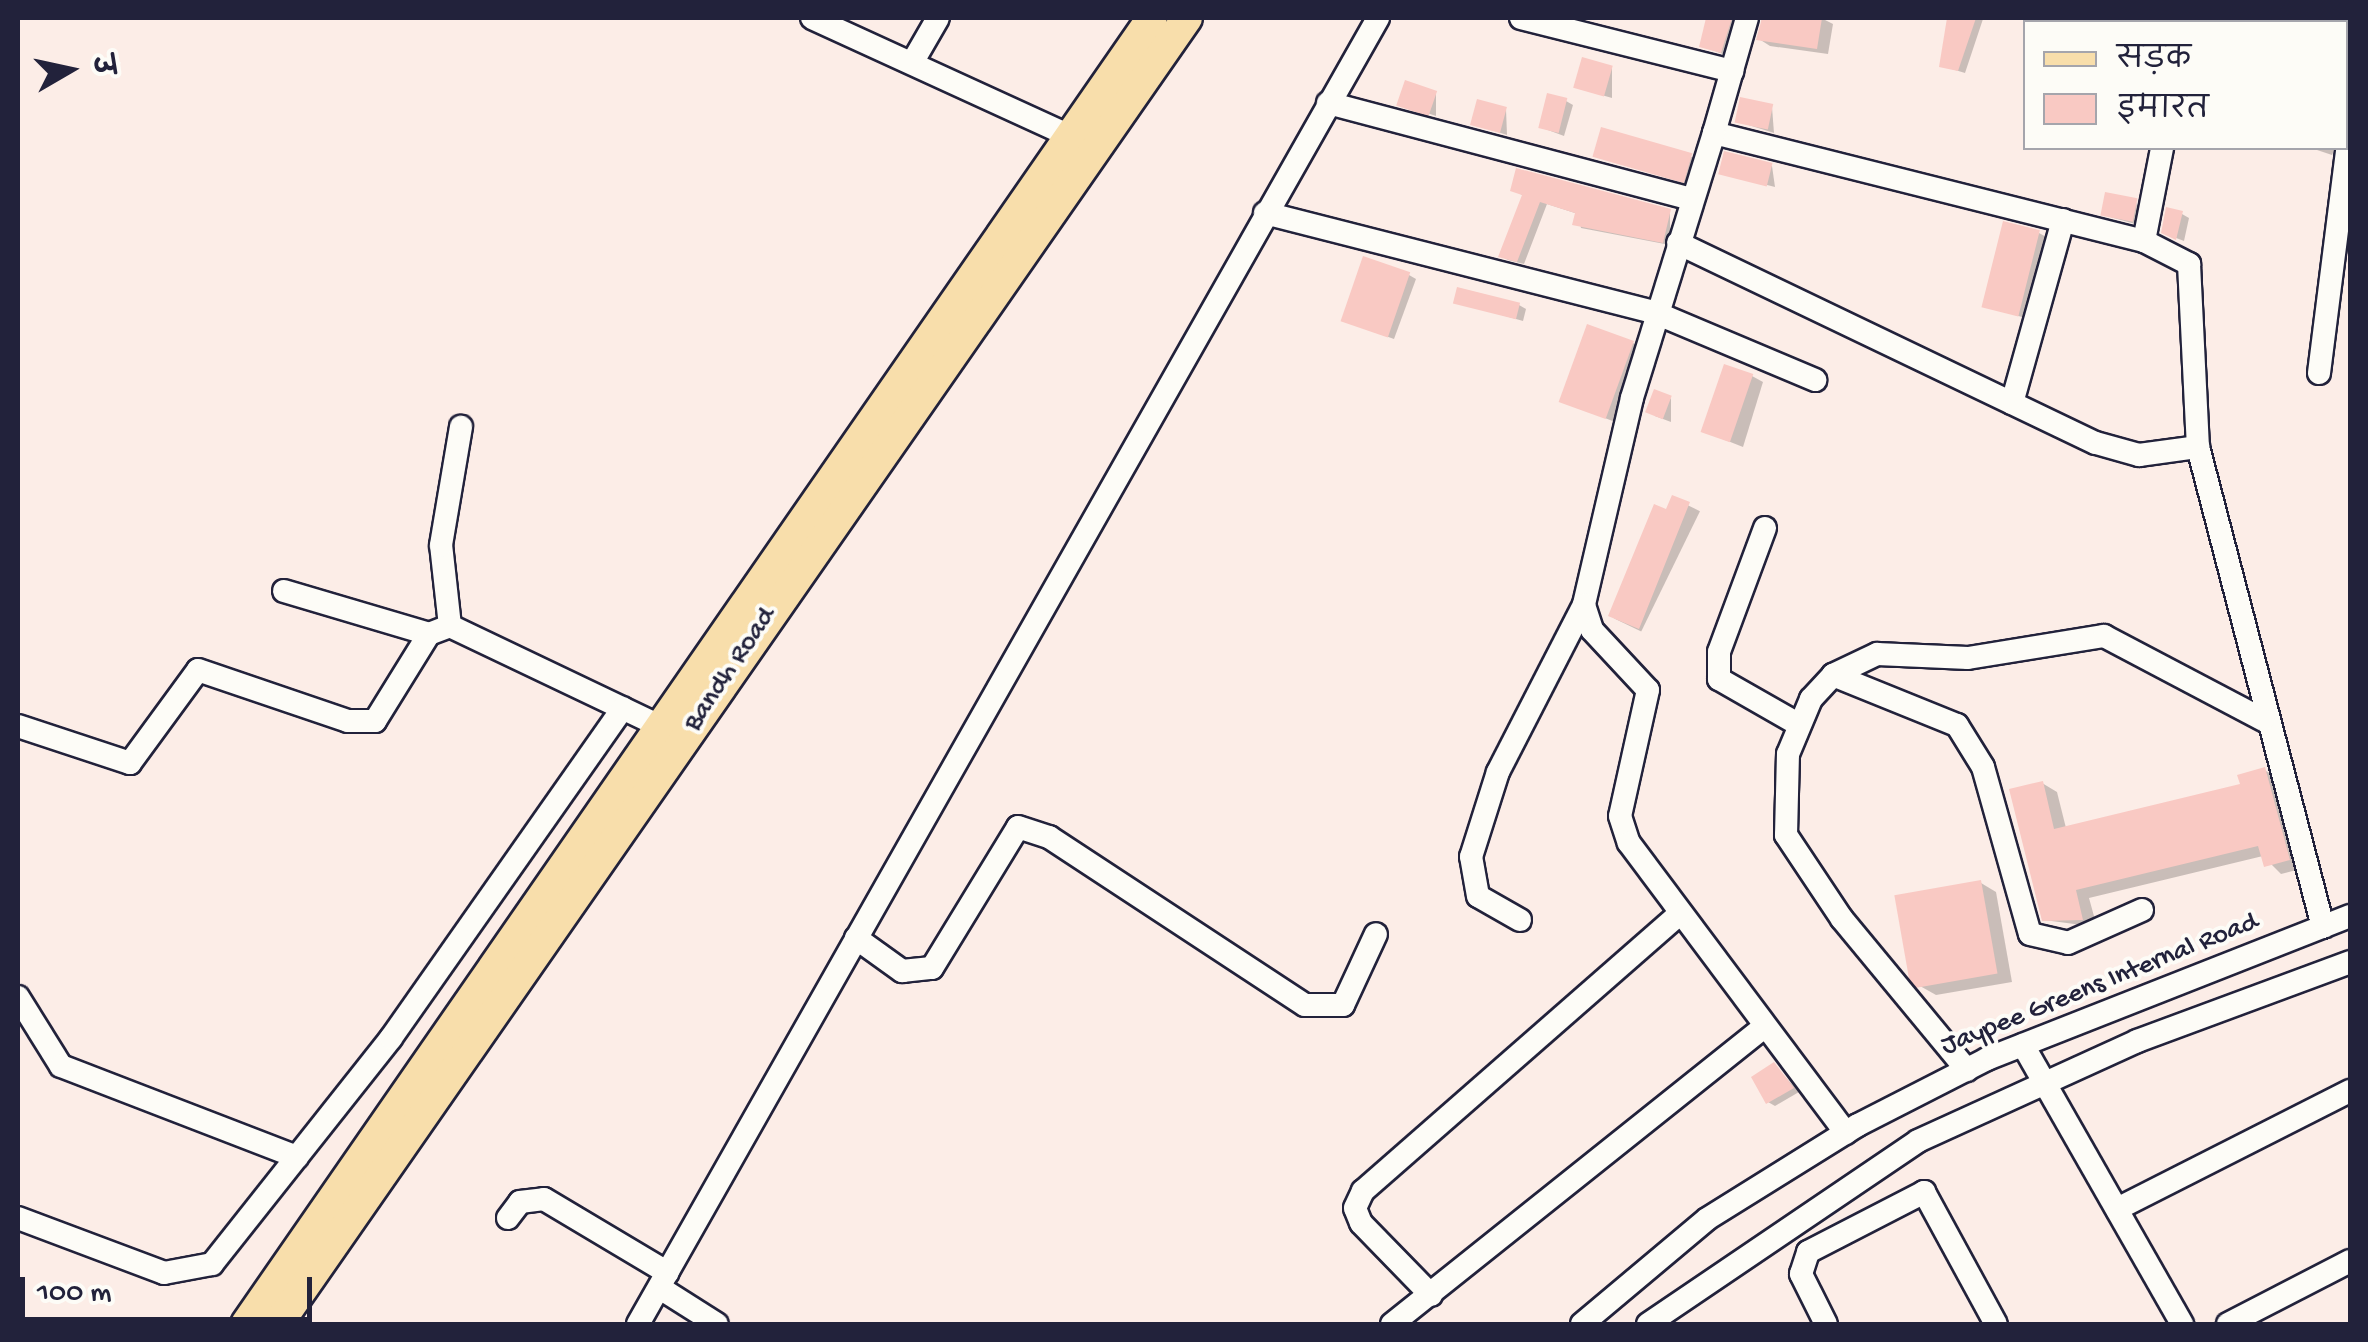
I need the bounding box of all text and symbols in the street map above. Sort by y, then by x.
north arrow [20,20,120,120]
legend [2023,20,2348,150]
text: सड़क [2117,44,2191,79]
text: उ [82,53,118,77]
text: इमारत [2117,94,2209,129]
street label: Bandh Road [677,602,785,738]
street label: Jaypee Greens Internal Road [1937,906,2263,1064]
scale bar [25,1257,318,1319]
text: 100 m [37,1277,112,1312]

